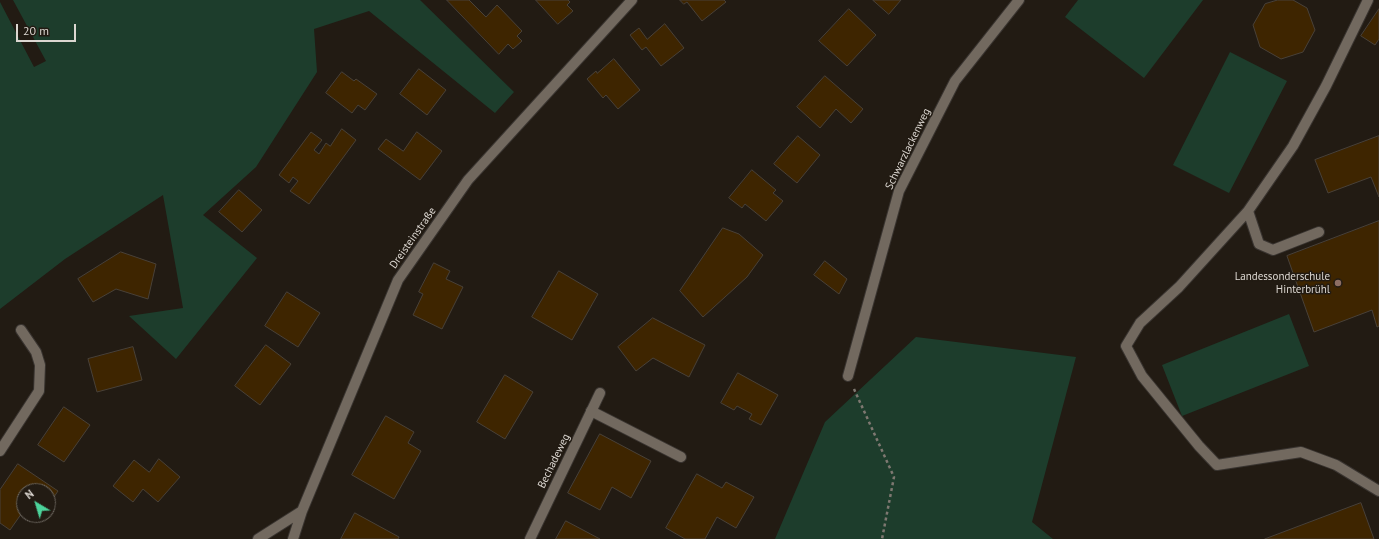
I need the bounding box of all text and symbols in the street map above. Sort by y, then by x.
scale bar [18,16,78,42]
text: 20 m [23,23,49,38]
street label: Schwarzlackenweg [883,106,933,192]
street label: Dreisteinstraße [387,205,439,271]
place label: Landessonderschule Hinterbrühl [1235,270,1330,296]
marker: Landessonderschule Hinterbrühl [1333,278,1343,288]
street label: Bechadeweg [535,432,573,490]
north arrow [16,483,56,523]
text: N [22,487,36,502]

